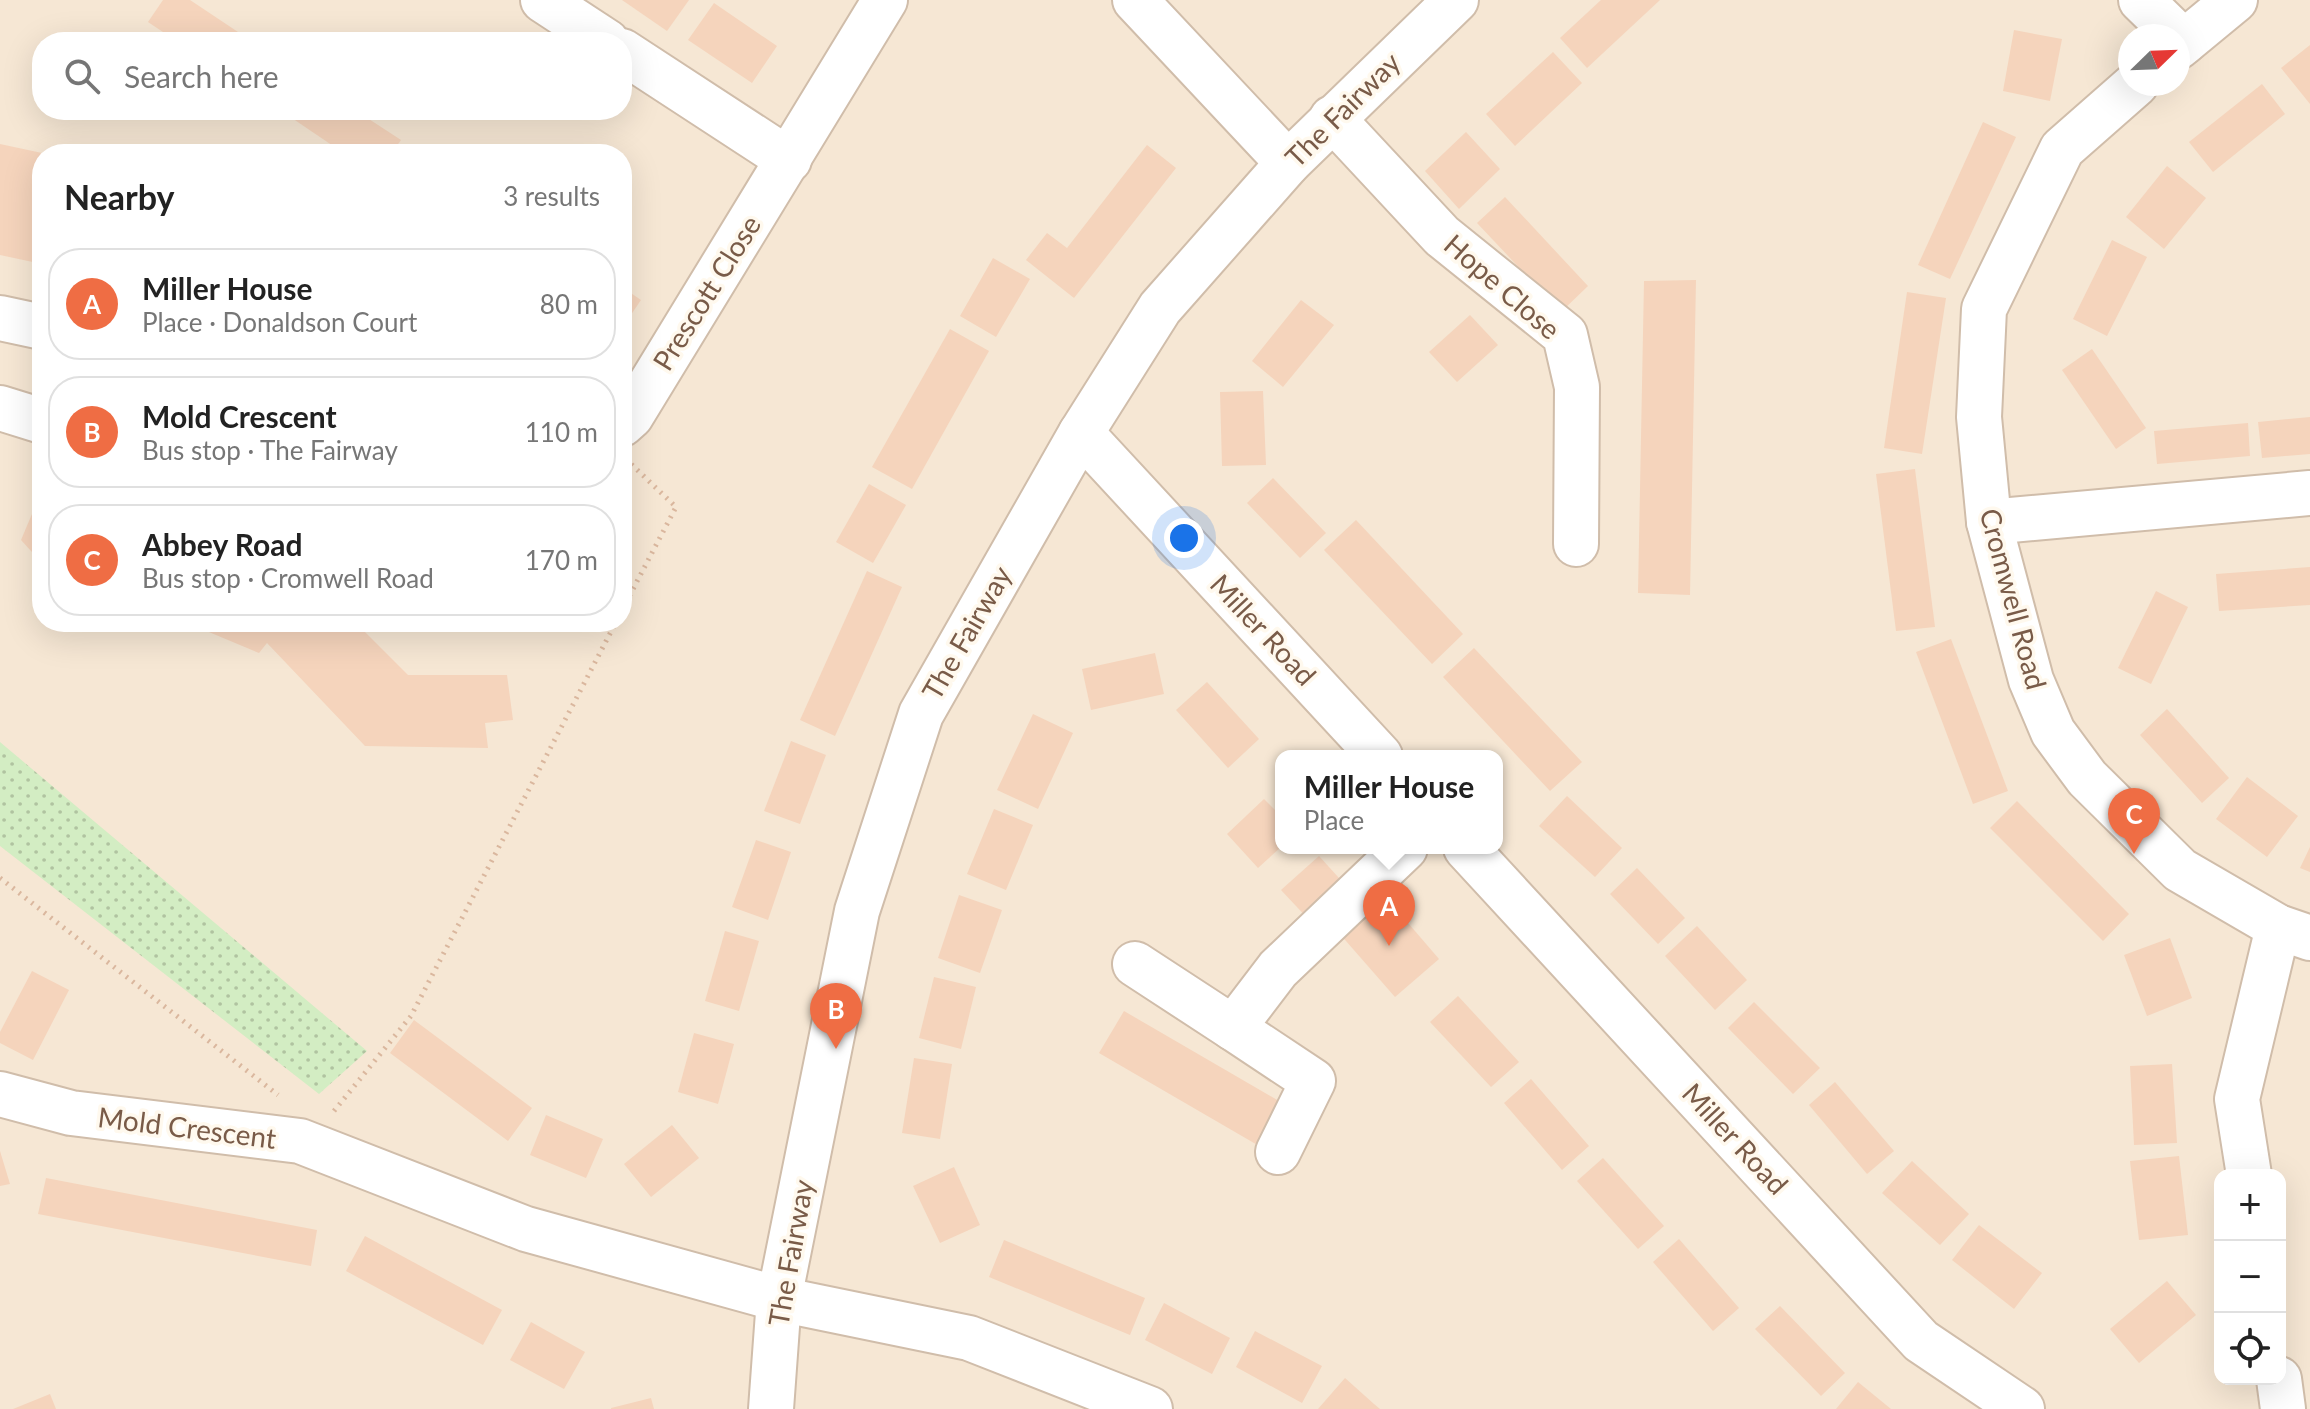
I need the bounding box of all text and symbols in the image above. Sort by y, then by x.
north arrow [2118,24,2190,96]
search box [32,32,632,120]
street label: The Fairway [1278,44,1407,174]
icon: search [60,54,104,98]
text: Search here [124,58,279,94]
text: Nearby [64,176,175,217]
text: 3 results [503,180,600,212]
street label: Prescott Close [645,209,767,376]
street label: Hope Close [1438,227,1568,346]
text: Miller House [142,270,313,306]
text: A [83,288,101,320]
text: 80 m [540,288,598,320]
text: Place · Donaldson Court [142,306,417,338]
text: Mold Crescent [142,398,337,434]
text: B [83,416,101,448]
text: 110 m [525,416,598,448]
text: Bus stop · The Fairway [142,434,398,466]
street label: Cromwell Road [1973,504,2054,693]
your location [1164,518,1204,558]
text: Abbey Road [142,526,303,562]
text: C [83,544,101,576]
text: 170 m [525,544,598,576]
street label: The Fairway [914,559,1018,705]
text: Bus stop · Cromwell Road [142,562,434,594]
street label: Miller Road [1204,567,1324,692]
popup [1275,750,1503,854]
text: Miller House [1304,768,1474,804]
pin: C [2108,788,2160,854]
text: Place [1304,804,1364,836]
pin: A [1363,880,1415,946]
pin: B [810,983,862,1049]
street label: Miller Road [1676,1076,1796,1201]
street label: Mold Crescent [96,1099,278,1155]
map controls [2214,1169,2286,1385]
button: + [2214,1169,2286,1241]
street label: The Fairway [760,1176,820,1329]
button: − [2214,1241,2286,1313]
button: locate [2214,1313,2286,1385]

